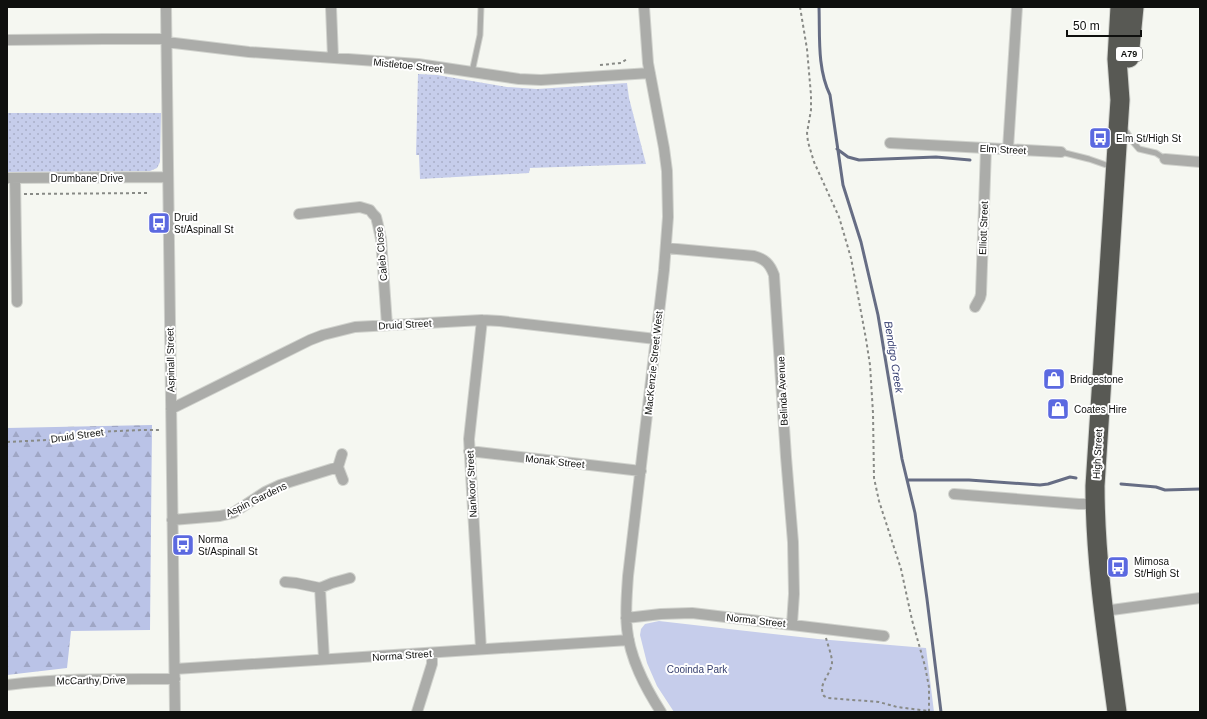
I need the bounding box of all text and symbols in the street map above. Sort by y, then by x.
scale bar [1067,12,1141,38]
text: 50 m [1073,19,1100,33]
road number: A79 [1116,47,1142,61]
street label: Mistletoe Street [373,56,443,75]
bus stop icon: Elm St/High St [1087,125,1113,151]
place label: Elm St/High St [1116,133,1181,144]
street label: Elm Street [979,143,1027,156]
street label: Drumbane Drive [51,173,124,184]
street label: Elliott Street [977,201,990,255]
bus stop icon: Druid St/Aspinall St [146,210,172,236]
place label: Druid St/Aspinall St [174,212,234,235]
street label: Caleb Close [374,226,389,282]
street label: MacKenzie Street West [643,310,664,415]
street label: Druid Street [378,318,432,331]
water label: Bendigo Creek [882,320,906,394]
street label: Aspinall Street [164,327,177,392]
street label: Belinda Avenue [775,356,790,426]
shop icon: Bridgestone [1041,366,1067,392]
place label: Bridgestone [1070,374,1124,385]
shop icon: Coates Hire [1045,396,1071,422]
place label: Coates Hire [1074,404,1127,415]
street label: Druid Street [50,426,104,445]
street label: High Street [1091,429,1104,479]
street label: Nankoor Street [464,450,479,518]
street label: Monak Street [525,453,585,470]
street label: Aspin Gardens [224,480,288,519]
bus stop icon: Norma St/Aspinall St [170,532,196,558]
place label: Norma St/Aspinall St [198,534,258,557]
bus stop icon: Mimosa St/High St [1105,554,1131,580]
place label: Mimosa St/High St [1134,556,1179,579]
street label: Norma Street [726,612,786,629]
street label: Norma Street [372,648,432,663]
park label: Cooinda Park [667,664,728,675]
street label: McCarthy Drive [56,674,126,687]

